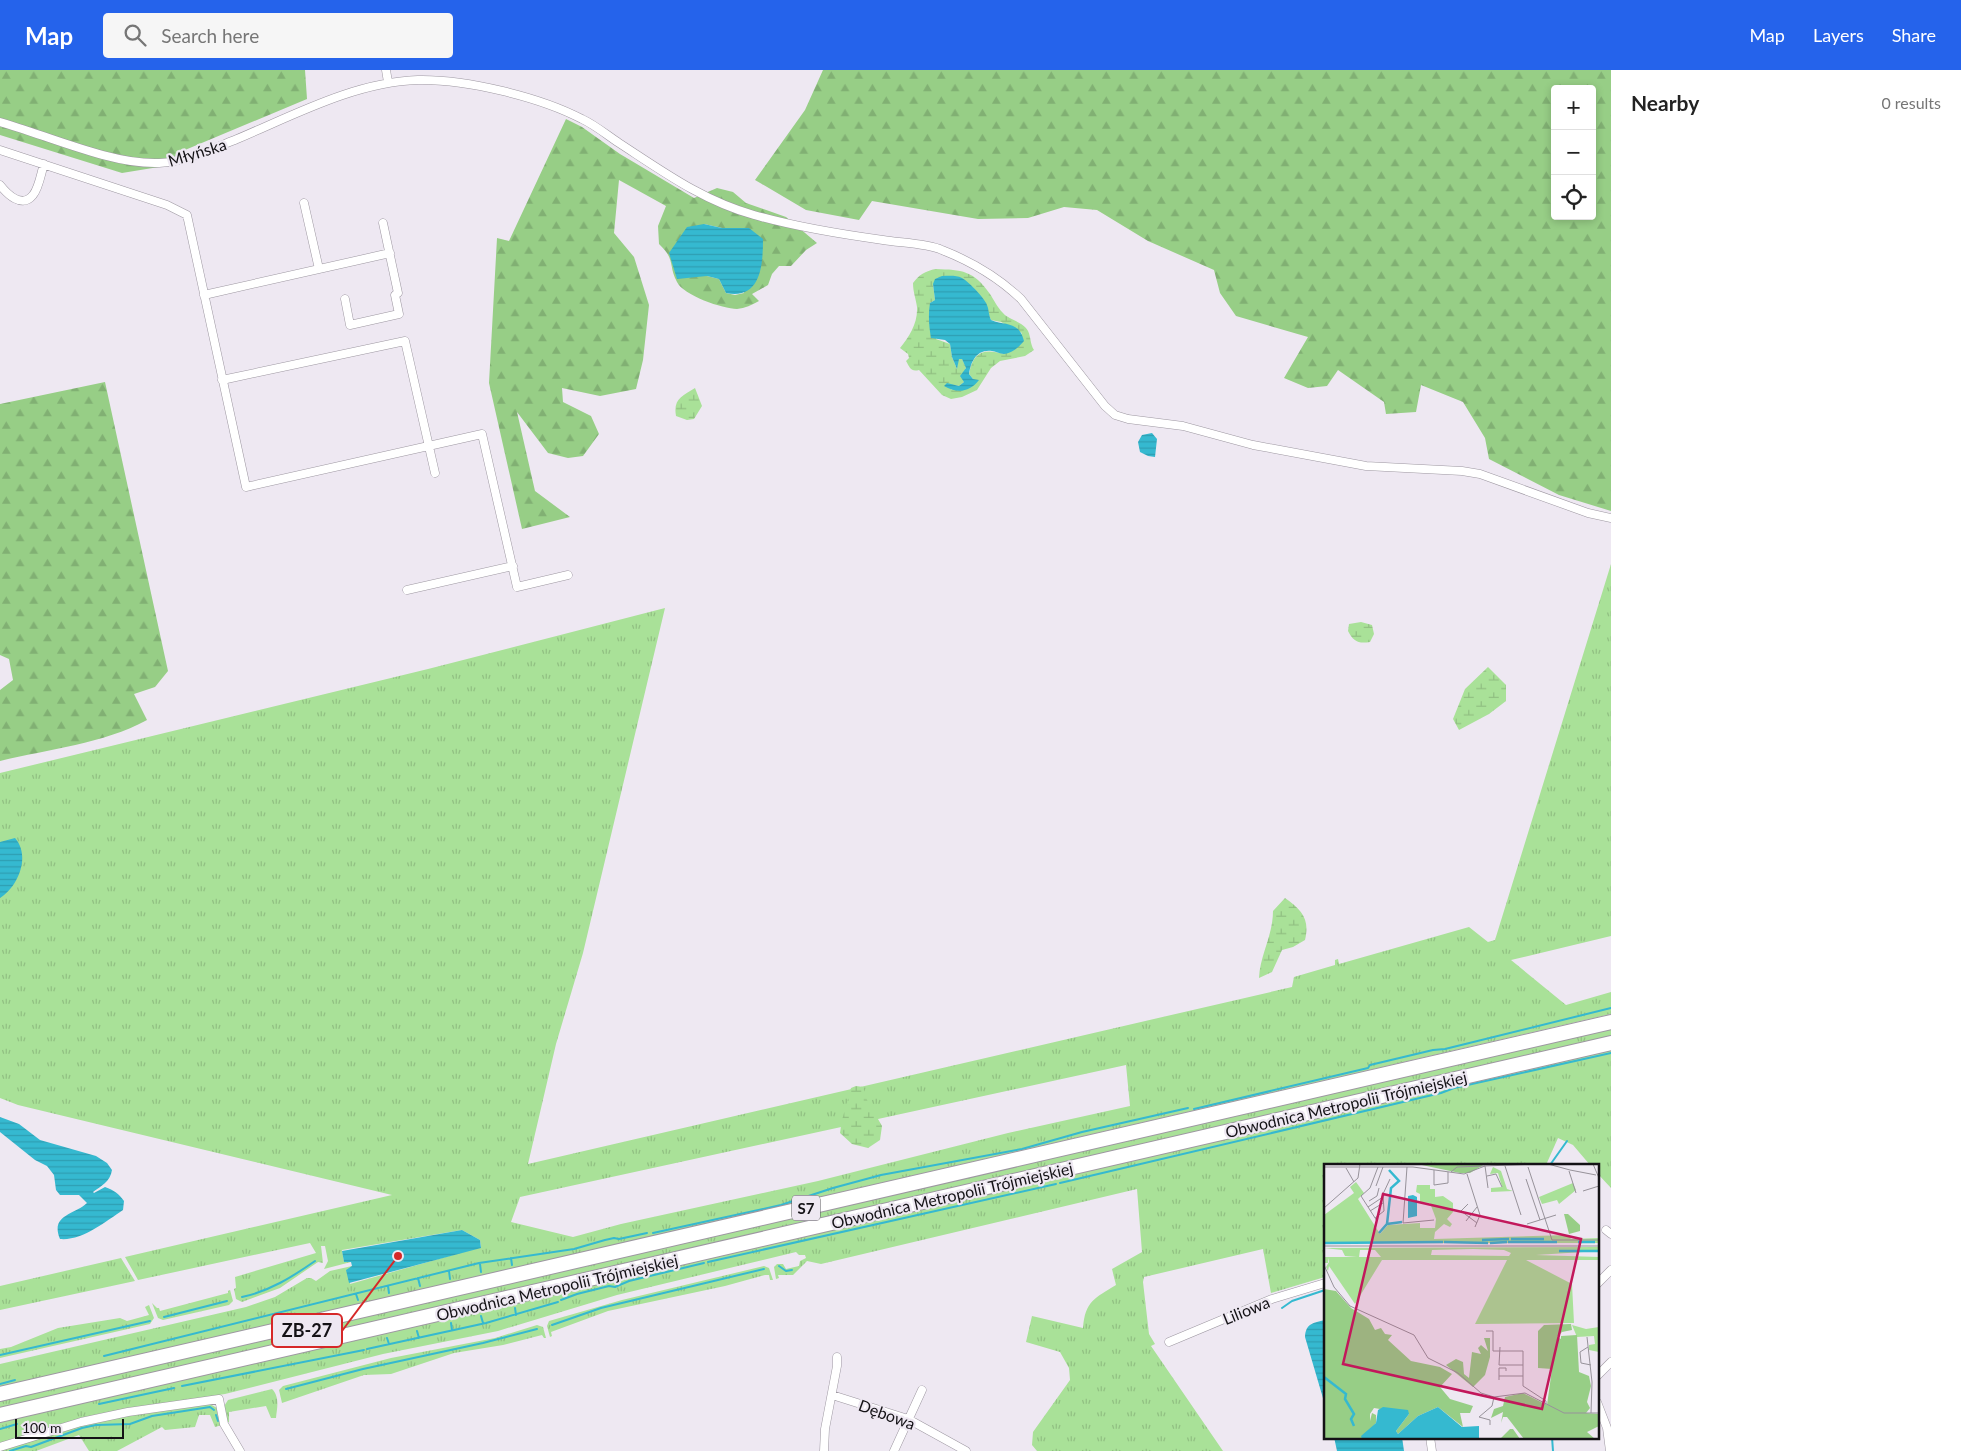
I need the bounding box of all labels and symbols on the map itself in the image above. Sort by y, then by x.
street label: Młyńska [166,134,228,170]
street label: Obwodnica Metropolii Trójmiejskiej [1223,1067,1469,1141]
street label: Obwodnica Metropolii Trójmiejskiej [829,1158,1075,1232]
inset map [1324,1164,1598,1438]
road number: S7 [792,1196,820,1220]
street label: Obwodnica Metropolii Trójmiejskiej [434,1250,680,1324]
street label: Liliowa [1220,1292,1272,1328]
callout: ZB-27 [272,1314,342,1347]
text: ZB-27 [282,1319,332,1341]
street label: Dębowa [856,1395,918,1433]
scale bar [15,1416,124,1439]

